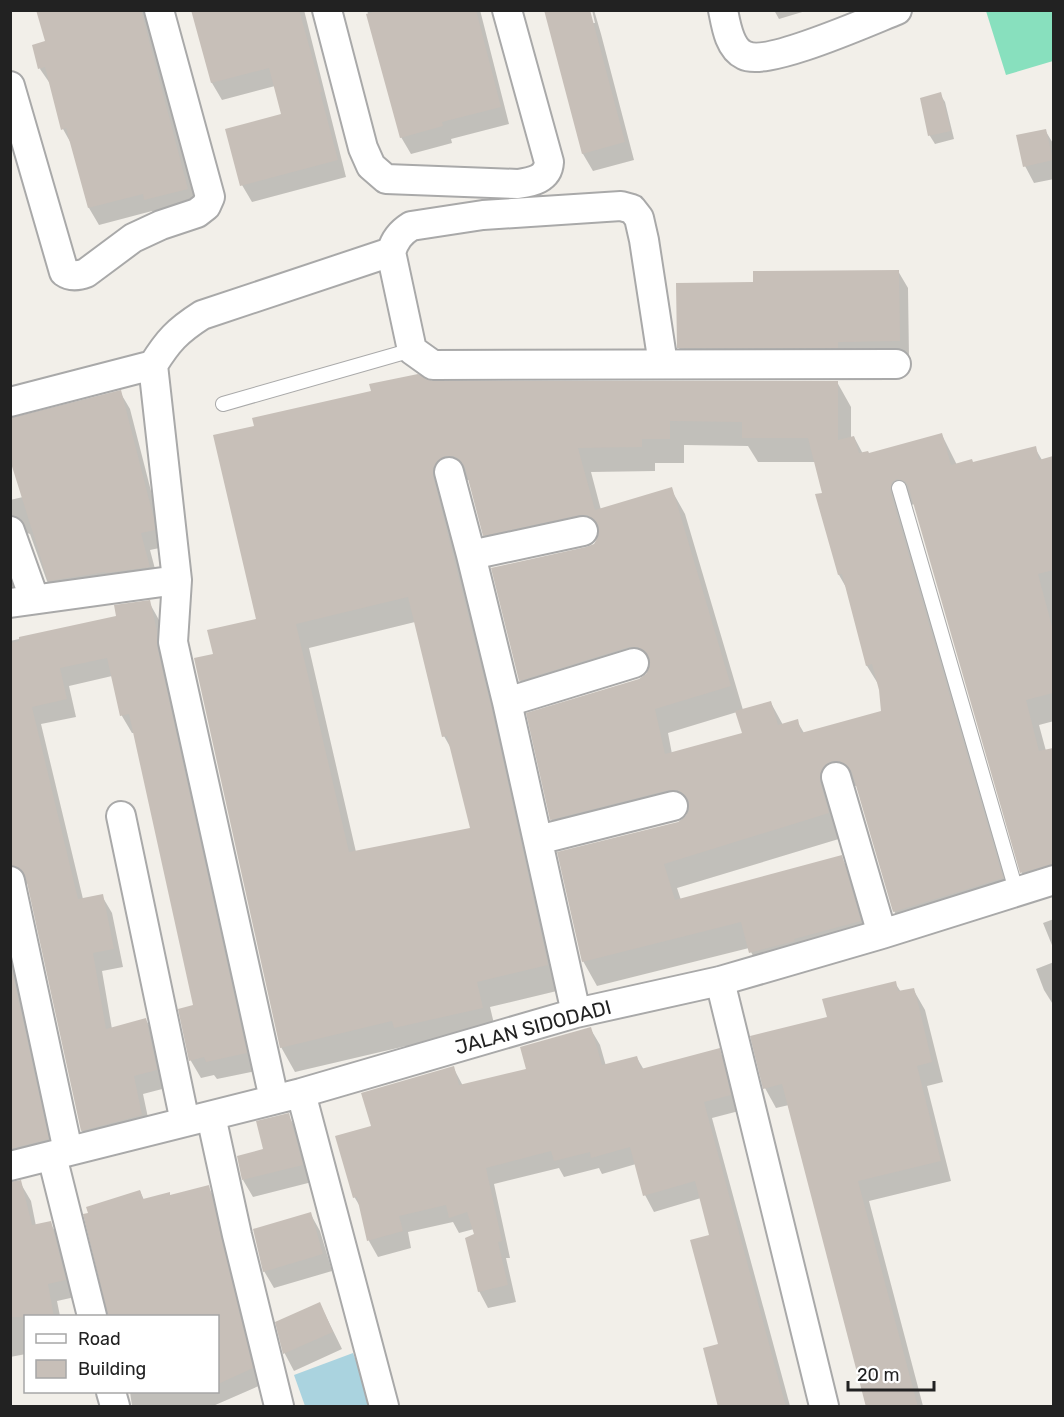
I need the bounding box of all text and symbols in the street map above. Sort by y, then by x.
street label: JALAN SIDODADI [452,995,614,1059]
legend [24,1315,219,1393]
text: Road [78,1328,121,1350]
scale bar [848,1354,934,1392]
text: Building [78,1358,146,1380]
text: 20 m [857,1364,899,1386]

